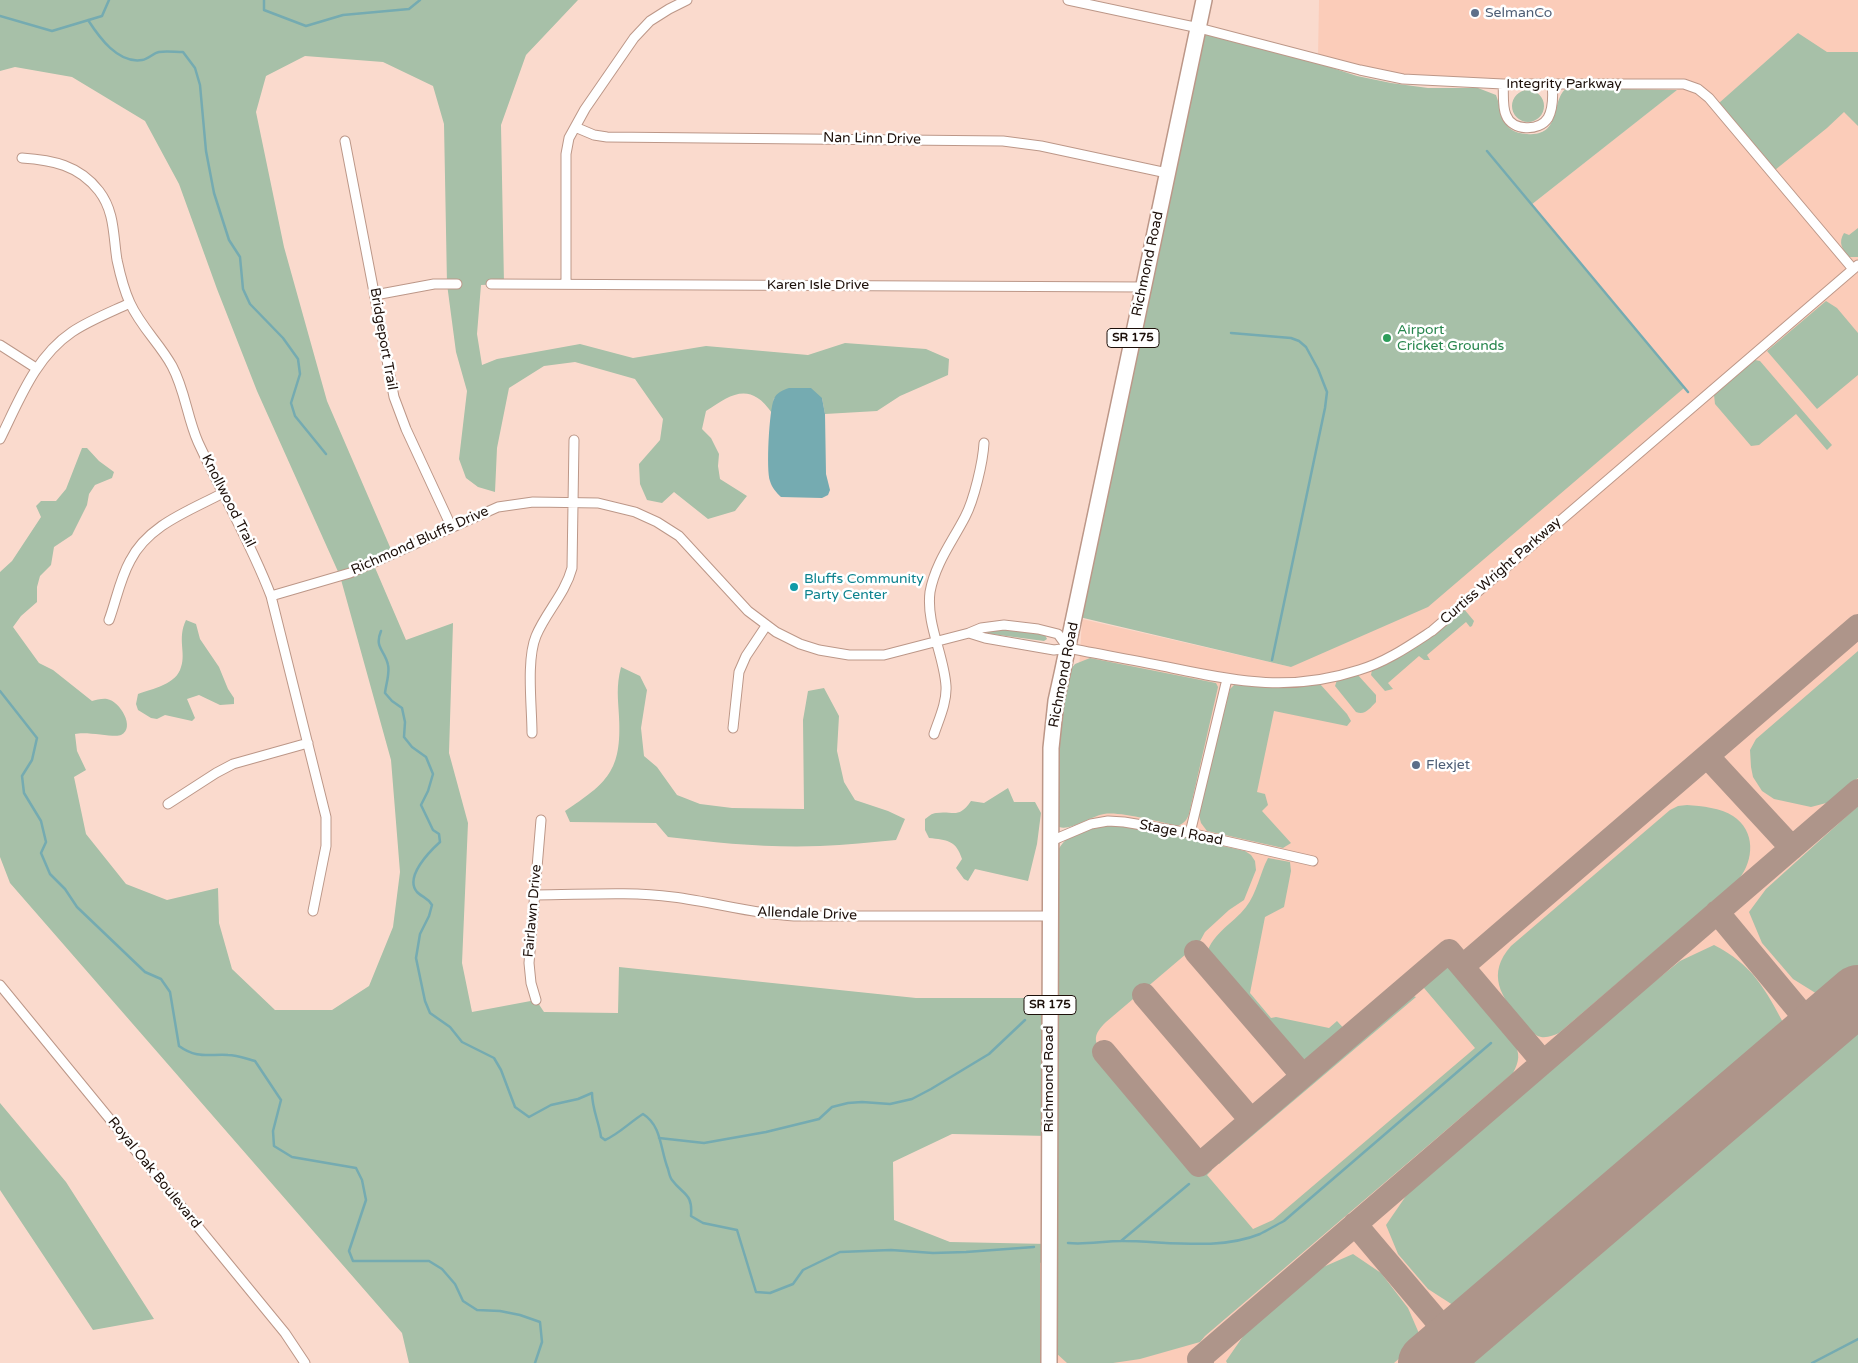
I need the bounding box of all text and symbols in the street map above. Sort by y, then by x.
place label: SelmanCo [1485,5,1552,21]
marker: SelmanCo [1469,7,1481,19]
street label: Integrity Parkway [1506,76,1622,92]
street label: Nan Linn Drive [823,130,921,148]
street label: Richmond Road [1129,210,1167,318]
street label: Karen Isle Drive [767,277,869,293]
street label: Bridgeport Trail [366,287,400,391]
place label: Airport Cricket Grounds [1397,322,1504,354]
road number: SR 175 [1107,328,1159,348]
marker: Airport Cricket Grounds [1381,332,1393,344]
street label: Knollwood Trail [197,452,259,550]
street label: Richmond Bluffs Drive [348,503,492,579]
street label: Curtiss Wright Parkway [1437,514,1565,628]
place label: Bluffs Community Party Center [804,571,924,604]
marker: Bluffs Community Party Center [788,581,800,593]
street label: Richmond Road [1046,621,1082,729]
place label: Flexjet [1426,757,1470,773]
marker: Flexjet [1410,759,1422,771]
street label: Stage I Road [1138,817,1224,849]
street label: Fairlawn Drive [521,864,545,958]
street label: Allendale Drive [757,904,857,924]
road number: SR 175 [1024,996,1076,1014]
street label: Richmond Road [1041,1026,1057,1132]
street label: Royal Oak Boulevard [104,1114,204,1232]

